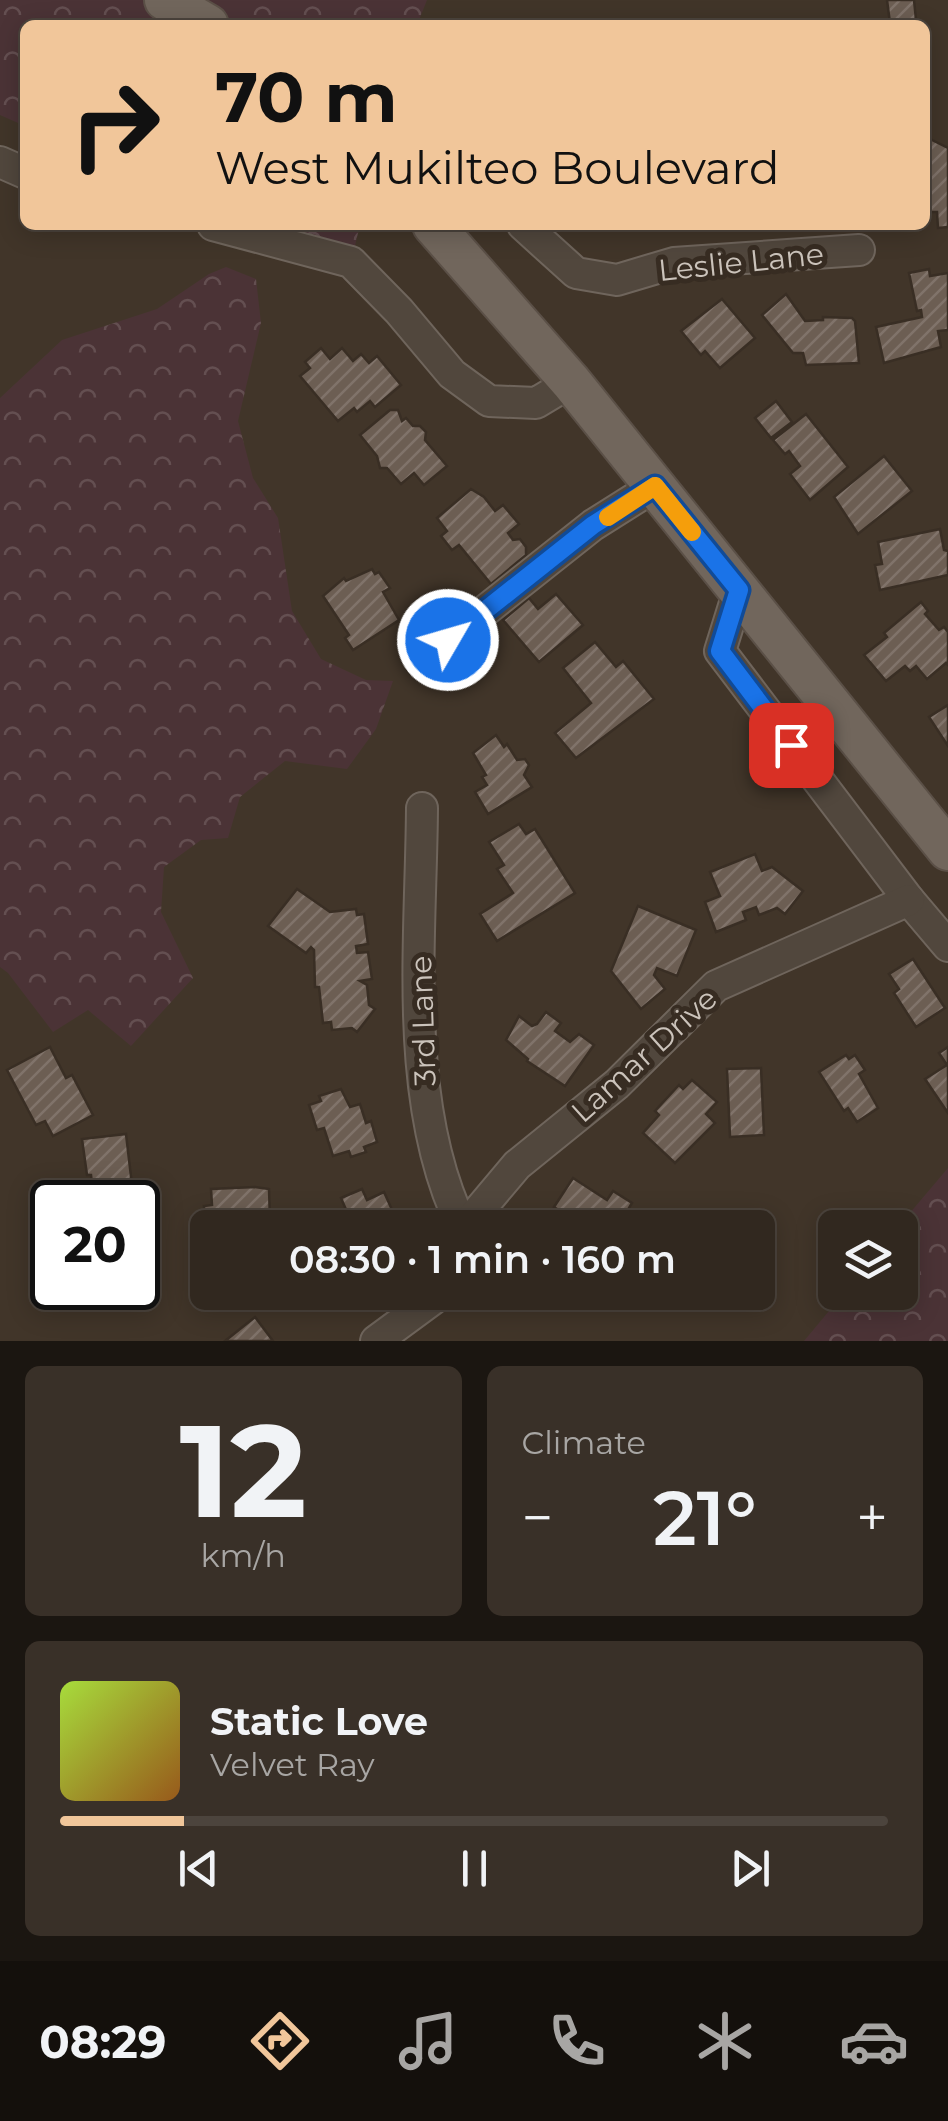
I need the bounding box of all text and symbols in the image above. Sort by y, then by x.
text: 70 m [215,54,398,140]
icon: right [50,60,180,190]
text: West Mukilteo Boulevard [215,140,780,195]
street label: Leslie Lane [656,235,826,289]
position arrow [396,588,500,692]
pin [749,703,834,788]
icon: arrive [764,718,819,773]
street label: 3rd Lane [402,955,444,1087]
street label: Lamar Drive [563,980,725,1130]
speed limit sign: 20 [30,1180,160,1310]
map controls [818,1210,918,1310]
button: layers [818,1210,918,1310]
text: 08:30 · 1 min · 160 m [289,1236,676,1283]
text: 12 [179,1391,307,1550]
text: Climate [522,1423,646,1462]
text: 21° [653,1472,757,1564]
text: − [522,1484,553,1551]
text: + [856,1484,888,1551]
text: km/h [201,1536,286,1575]
text: Static Love [210,1698,428,1745]
text: Velvet Ray [210,1745,375,1784]
icon: previous [171,1841,226,1896]
icon: pause [447,1841,502,1896]
icon: next [723,1841,778,1896]
icon: directions [245,2006,315,2076]
icon: music [393,2006,463,2076]
icon: phone [542,2006,612,2076]
icon: climate [690,2006,760,2076]
icon: car [839,2006,909,2076]
text: 08:29 [39,2014,166,2069]

